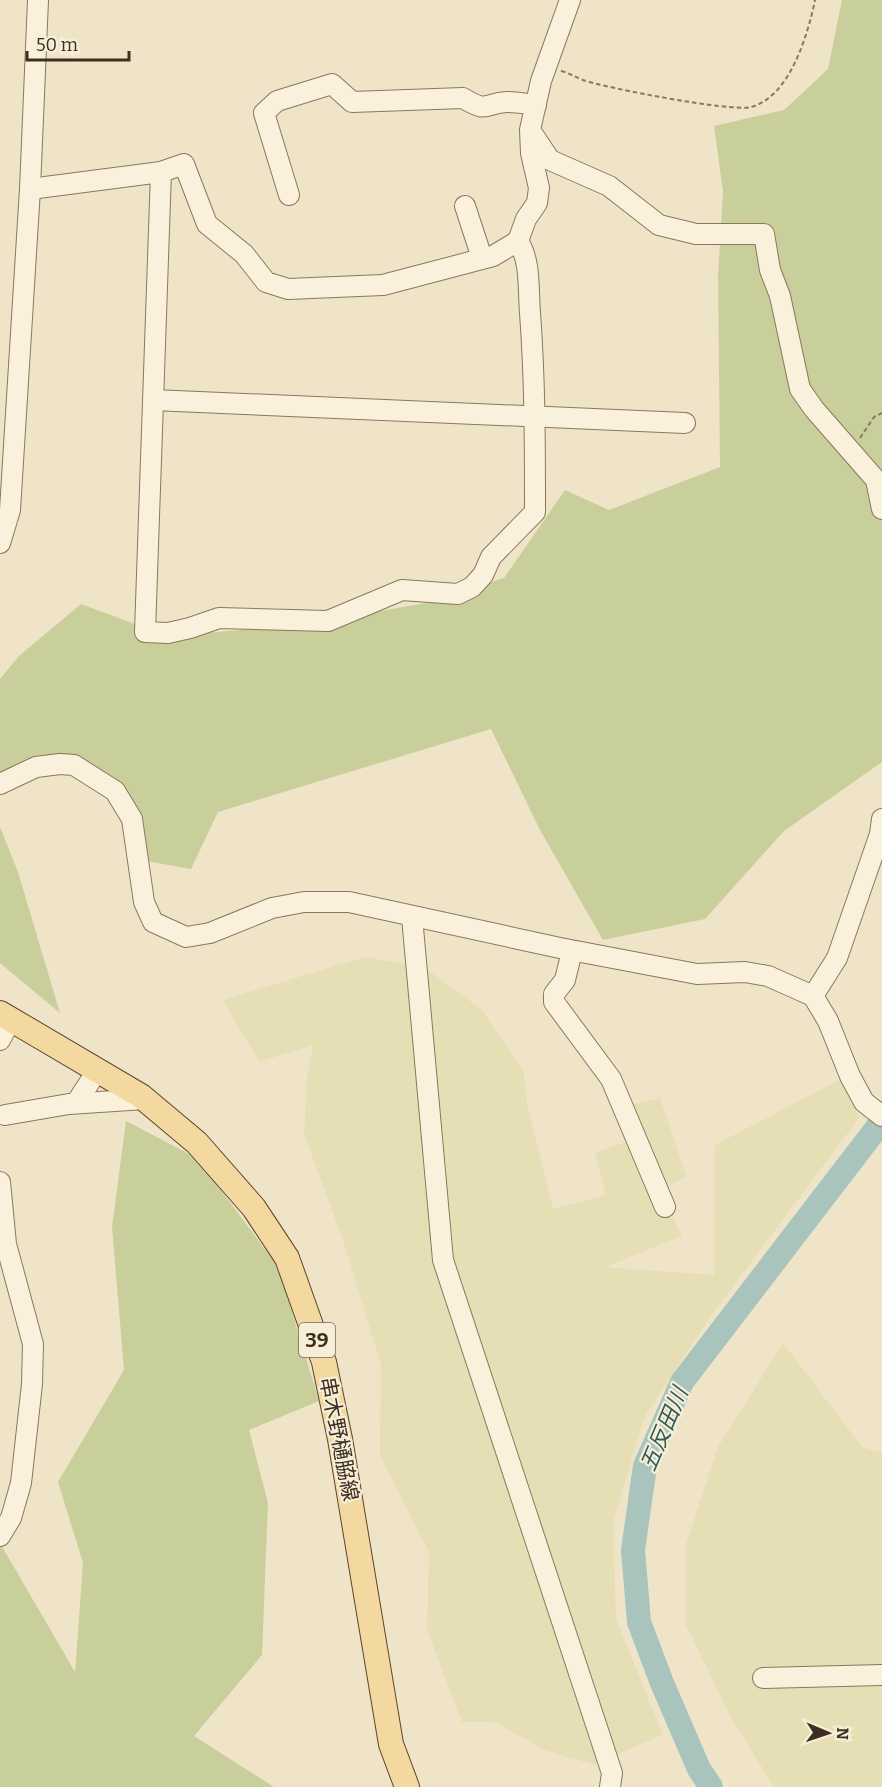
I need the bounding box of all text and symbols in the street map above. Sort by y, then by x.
scale bar [27,24,129,62]
text: 50 m [36,34,78,56]
road number: 39 [299,1323,335,1357]
street label: 串木野樋脇線 [314,1375,364,1503]
water label: 五反田川 [634,1381,694,1475]
north arrow [798,1703,858,1763]
text: N [833,1727,852,1740]

